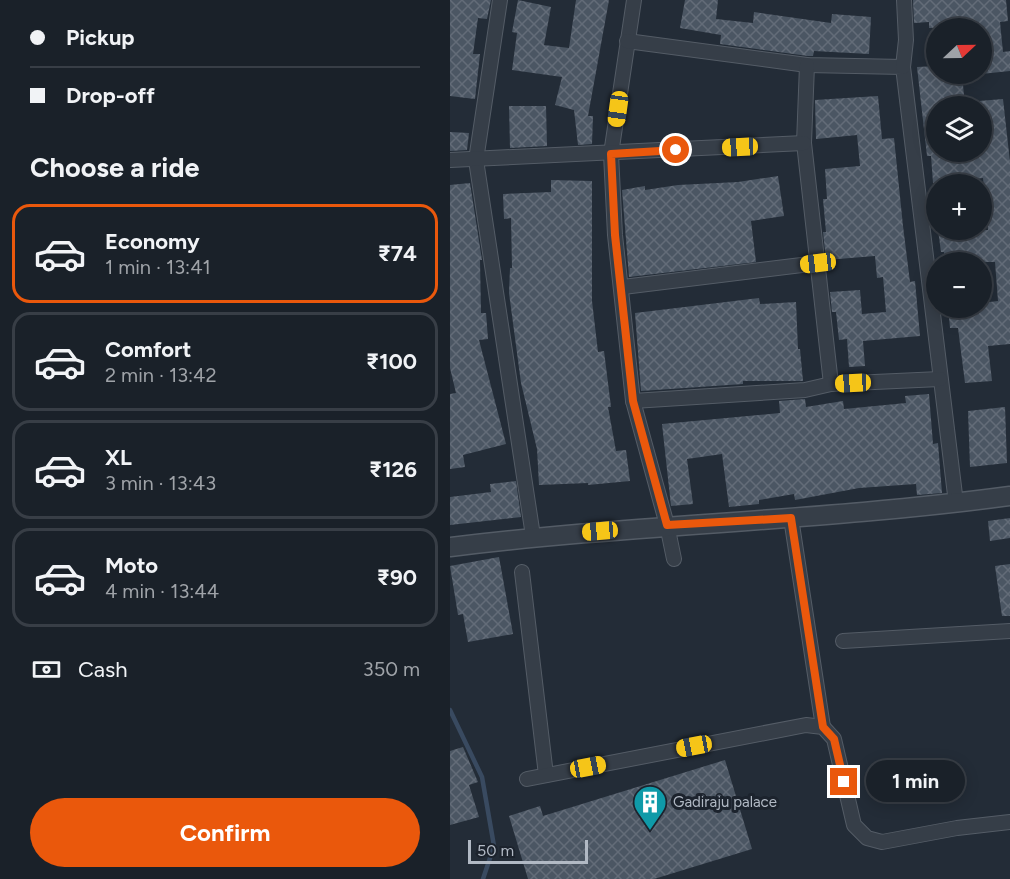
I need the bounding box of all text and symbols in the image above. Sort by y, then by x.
north arrow [926,18,992,84]
map controls [926,18,992,318]
text: Pickup [66,24,135,51]
text: Drop-off [66,82,155,109]
car [607,90,629,128]
button: layers [926,96,992,162]
route start [662,136,689,163]
car [722,137,758,157]
text: Choose a ride [30,151,199,184]
button: + [926,174,992,240]
icon: car [33,227,87,281]
text: Economy [105,228,200,255]
text: ₹74 [378,240,417,267]
car [799,252,837,274]
button: − [926,252,992,318]
text: 1 min · 13:41 [105,255,211,279]
icon: car [33,335,87,389]
text: Comfort [105,336,191,363]
text: ₹100 [366,348,417,375]
text: 2 min · 13:42 [105,363,217,387]
car [835,373,871,393]
icon: car [33,443,87,497]
text: XL [105,444,132,471]
text: ₹126 [369,456,417,483]
text: 3 min · 13:43 [105,471,216,495]
car [581,520,619,542]
icon: car [33,551,87,605]
text: Moto [105,552,158,579]
text: ₹90 [377,564,417,591]
text: 4 min · 13:44 [105,579,219,603]
icon: cash [30,653,63,686]
text: Cash [78,656,128,683]
text: 350 m [363,657,420,681]
car [675,734,713,758]
car [569,755,607,779]
callout: 1 min [865,761,964,803]
route end [830,768,857,795]
text: 1 min [892,769,939,793]
building icon: Gadiraju palace [632,784,668,831]
place label: Gadiraju palace [673,793,777,811]
button: Confirm [30,798,420,867]
scale bar [468,837,588,864]
text: 50 m [477,841,514,860]

